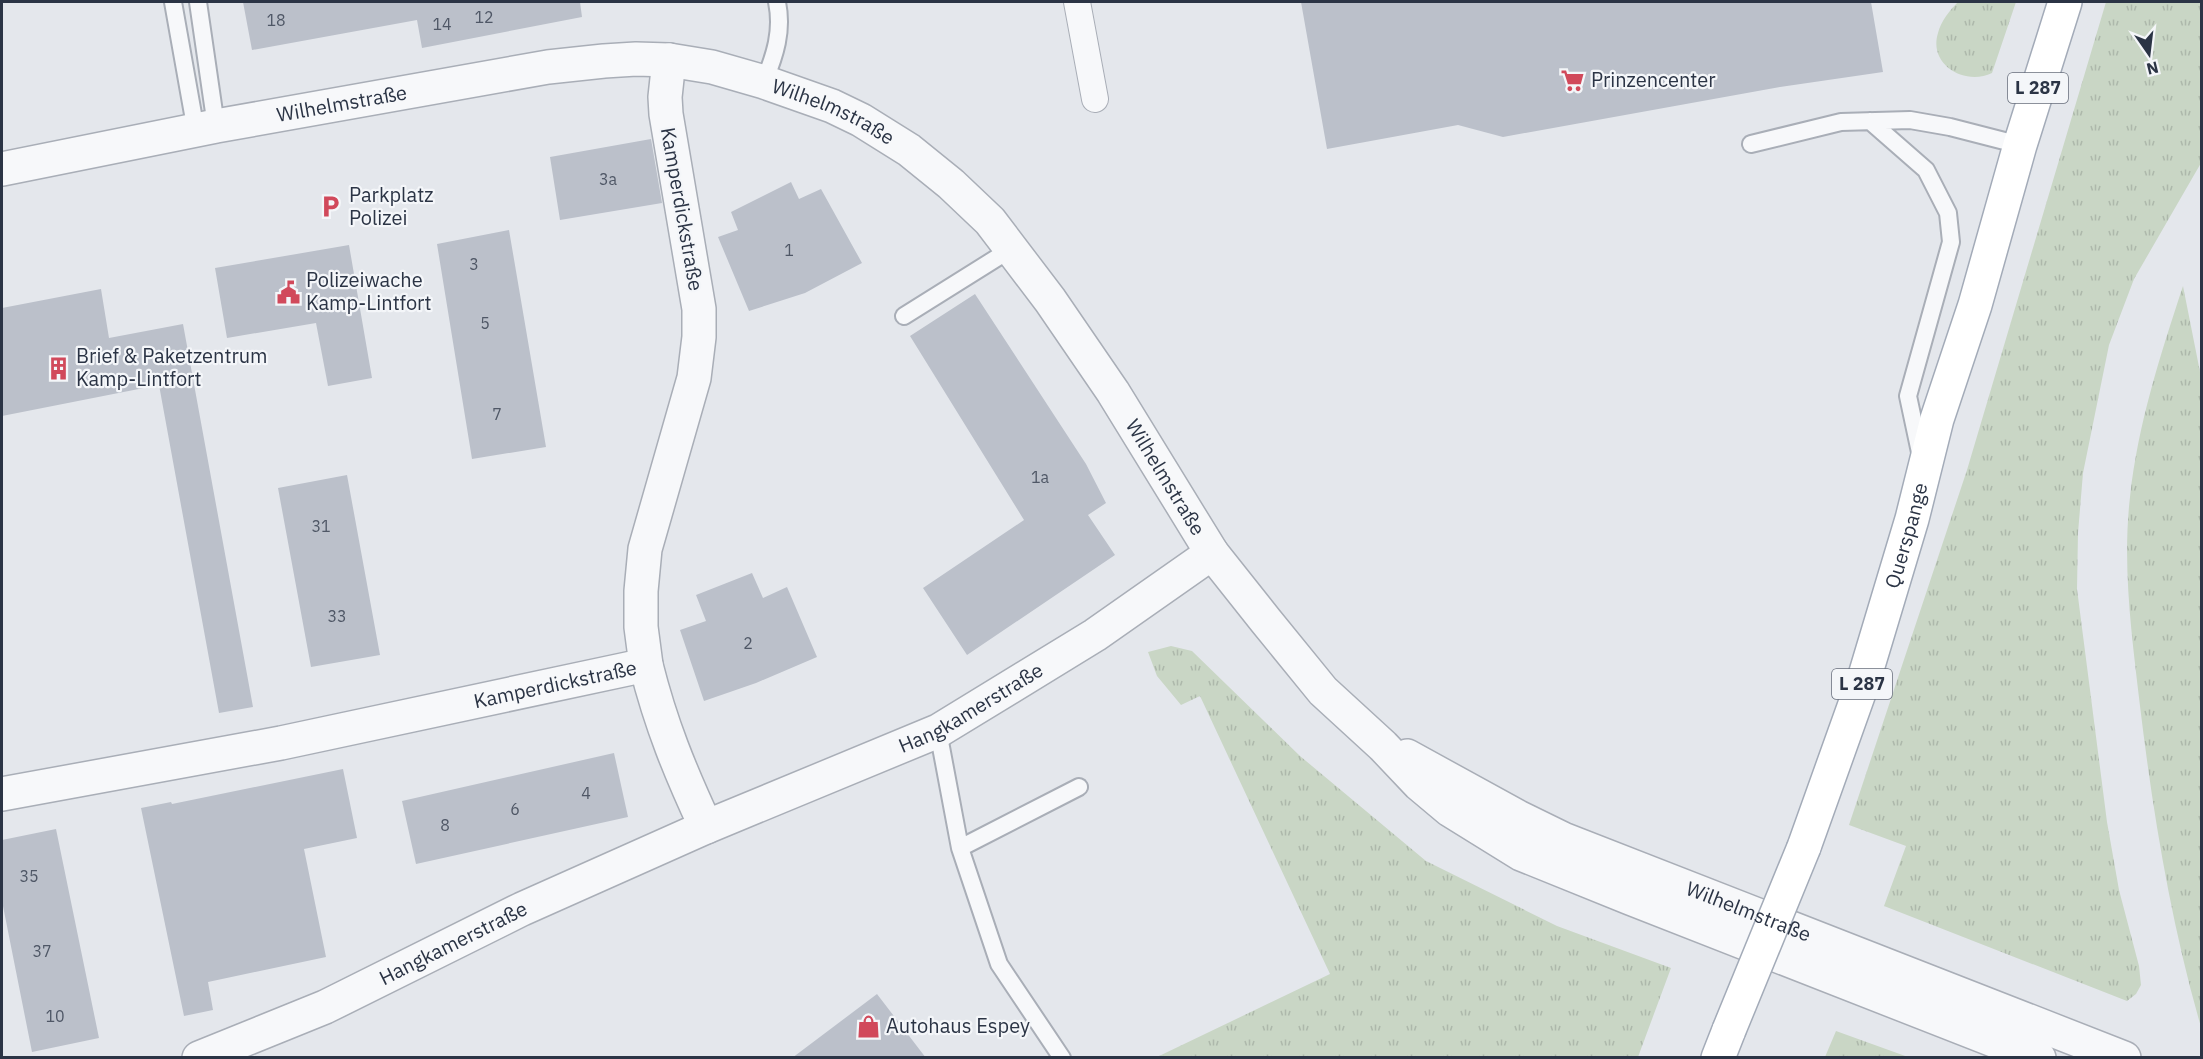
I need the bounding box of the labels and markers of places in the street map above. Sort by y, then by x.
place label: Prinzencenter [1591,66,1716,93]
supermarket icon: Prinzencenter [1560,67,1586,93]
place label: Parkplatz Polizei [349,181,434,231]
parking icon: Parkplatz Polizei [318,193,344,219]
place label: Polizeiwache Kamp-Lintfort [306,266,432,316]
public building icon: Polizeiwache Kamp-Lintfort [275,279,301,305]
place label: Brief & Paketzentrum Kamp-Lintfort [76,342,268,392]
building icon: Brief & Paketzentrum Kamp-Lintfort [45,355,71,381]
place label: Autohaus Espey [886,1012,1030,1039]
shop icon: Autohaus Espey [855,1013,881,1039]

